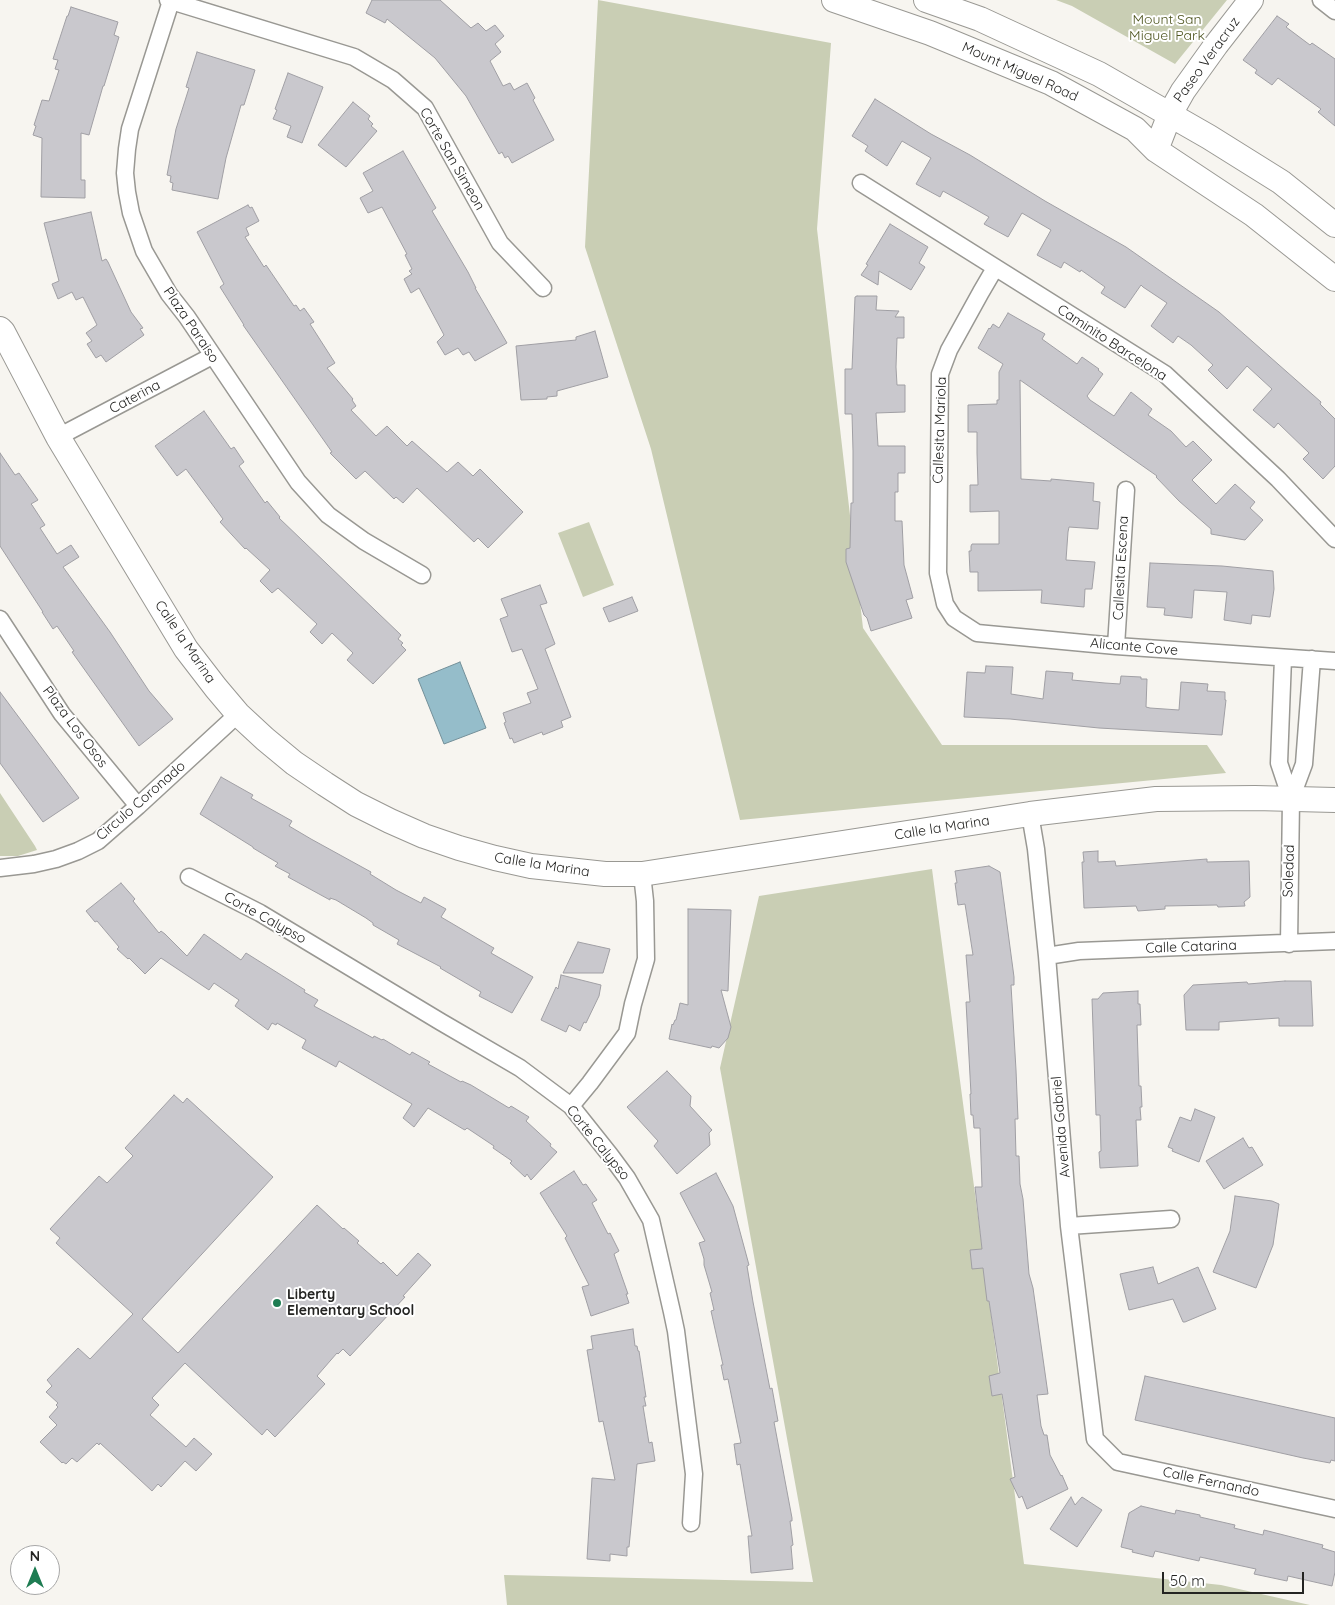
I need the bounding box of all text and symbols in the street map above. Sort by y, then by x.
park label: Mount San Miguel Park [1129,12,1205,44]
street label: Paseo Veracruz [1170,14,1244,106]
street label: Mount Miguel Road [959,39,1081,105]
street label: Corte San Simeon [416,105,488,213]
street label: Plaza Paraiso [160,284,222,366]
street label: Caminito Barcelona [1054,301,1170,385]
street label: Callesita Mariola [930,376,950,484]
street label: Caterina [107,377,163,417]
street label: Callesita Escena [1110,515,1132,621]
street label: Calle la Marina [151,597,219,687]
street label: Alicante Cove [1089,635,1179,659]
street label: Plaza Los Osos [39,683,111,771]
street label: Circulo Coronado [93,758,189,844]
street label: Calle la Marina [893,812,991,844]
street label: Soledad [1280,844,1298,898]
street label: Calle la Marina [493,849,591,881]
street label: Corte Calypso [221,888,309,948]
street label: Calle Catarina [1145,937,1237,957]
street label: Avenida Gabriel [1048,1075,1074,1179]
street label: Corte Calypso [563,1102,633,1184]
place label: Liberty Elementary School [287,1287,414,1320]
marker: Liberty Elementary School [271,1297,283,1309]
street label: Calle Fernando [1161,1464,1261,1500]
north arrow [10,1545,60,1595]
text: N [30,1547,40,1565]
scale bar [1165,1562,1308,1594]
text: 50 m [1170,1571,1205,1590]

